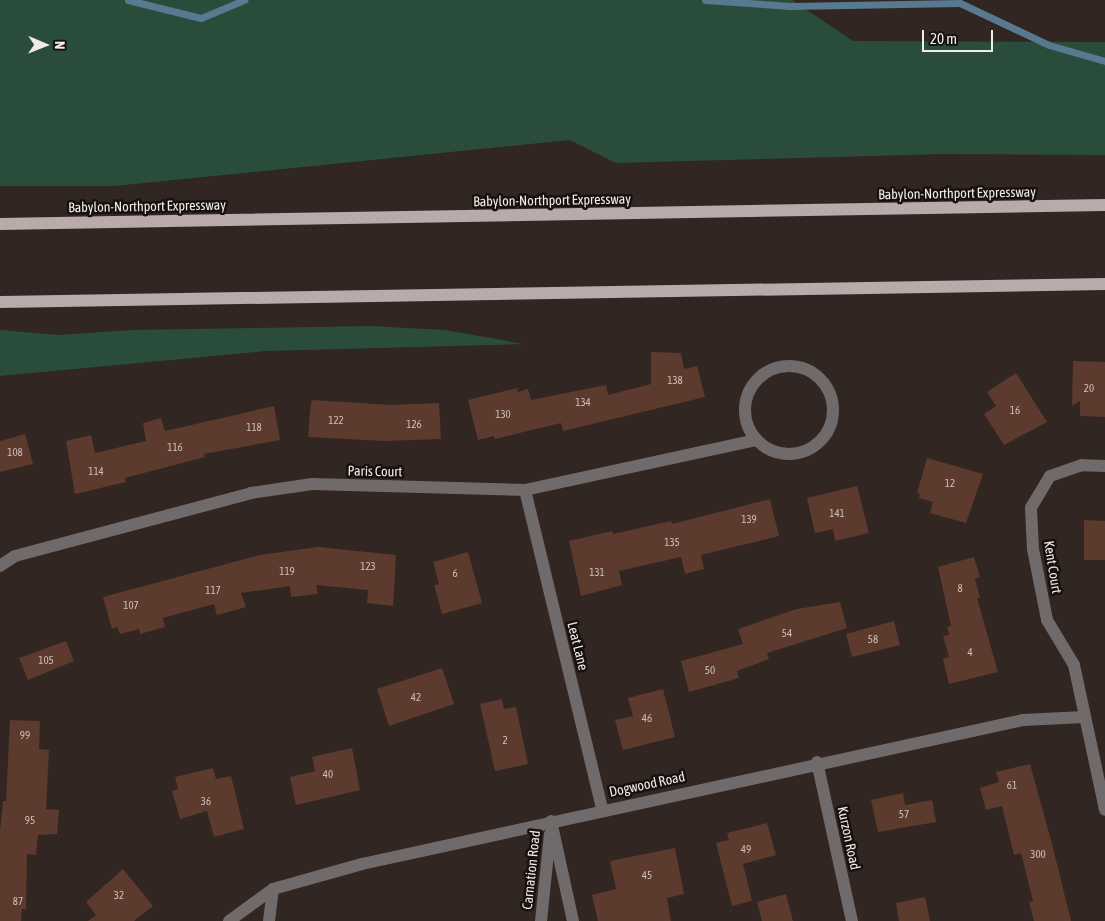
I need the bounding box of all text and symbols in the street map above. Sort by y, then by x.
north arrow [20,20,70,70]
scale bar [925,20,996,52]
text: 20 m [930,30,957,47]
text: N [52,41,68,50]
street label: Babylon-Northport Expressway [878,183,1036,203]
street label: Babylon-Northport Expressway [473,190,631,210]
street label: Babylon-Northport Expressway [68,196,226,216]
house number: 138 [667,373,683,387]
house number: 20 [1084,381,1094,395]
house number: 134 [575,395,591,409]
house number: 16 [1010,403,1020,417]
house number: 130 [495,407,511,421]
house number: 122 [328,413,344,427]
house number: 126 [406,417,422,431]
house number: 118 [246,420,262,434]
house number: 116 [167,440,183,454]
house number: 108 [7,445,23,459]
street label: Paris Court [347,462,403,480]
house number: 114 [88,464,104,478]
house number: 12 [945,476,955,490]
house number: 141 [829,506,845,520]
house number: 139 [741,512,757,526]
house number: 135 [664,535,680,549]
street label: Kent Court [1041,539,1065,595]
house number: 123 [360,559,376,573]
house number: 119 [279,564,295,578]
house number: 131 [589,565,605,579]
house number: 6 [452,566,458,580]
house number: 8 [957,581,963,595]
house number: 117 [205,583,221,597]
house number: 107 [123,598,139,612]
street label: Leat Lane [564,620,592,672]
house number: 54 [782,626,792,640]
house number: 58 [868,632,878,646]
house number: 4 [967,645,973,659]
house number: 105 [38,653,54,667]
house number: 50 [705,663,715,677]
house number: 42 [411,690,421,704]
house number: 46 [642,711,652,725]
house number: 99 [20,728,30,742]
house number: 2 [502,733,508,747]
house number: 40 [323,767,333,781]
street label: Dogwood Road [608,768,686,800]
house number: 61 [1007,778,1017,792]
house number: 36 [201,794,211,808]
street label: Kurzon Road [834,805,864,871]
house number: 57 [899,807,909,821]
house number: 95 [25,813,35,827]
street label: Carnation Road [518,830,544,910]
house number: 49 [741,842,751,856]
house number: 300 [1030,847,1046,861]
house number: 45 [642,868,652,882]
house number: 32 [114,888,124,902]
house number: 87 [13,894,23,908]

